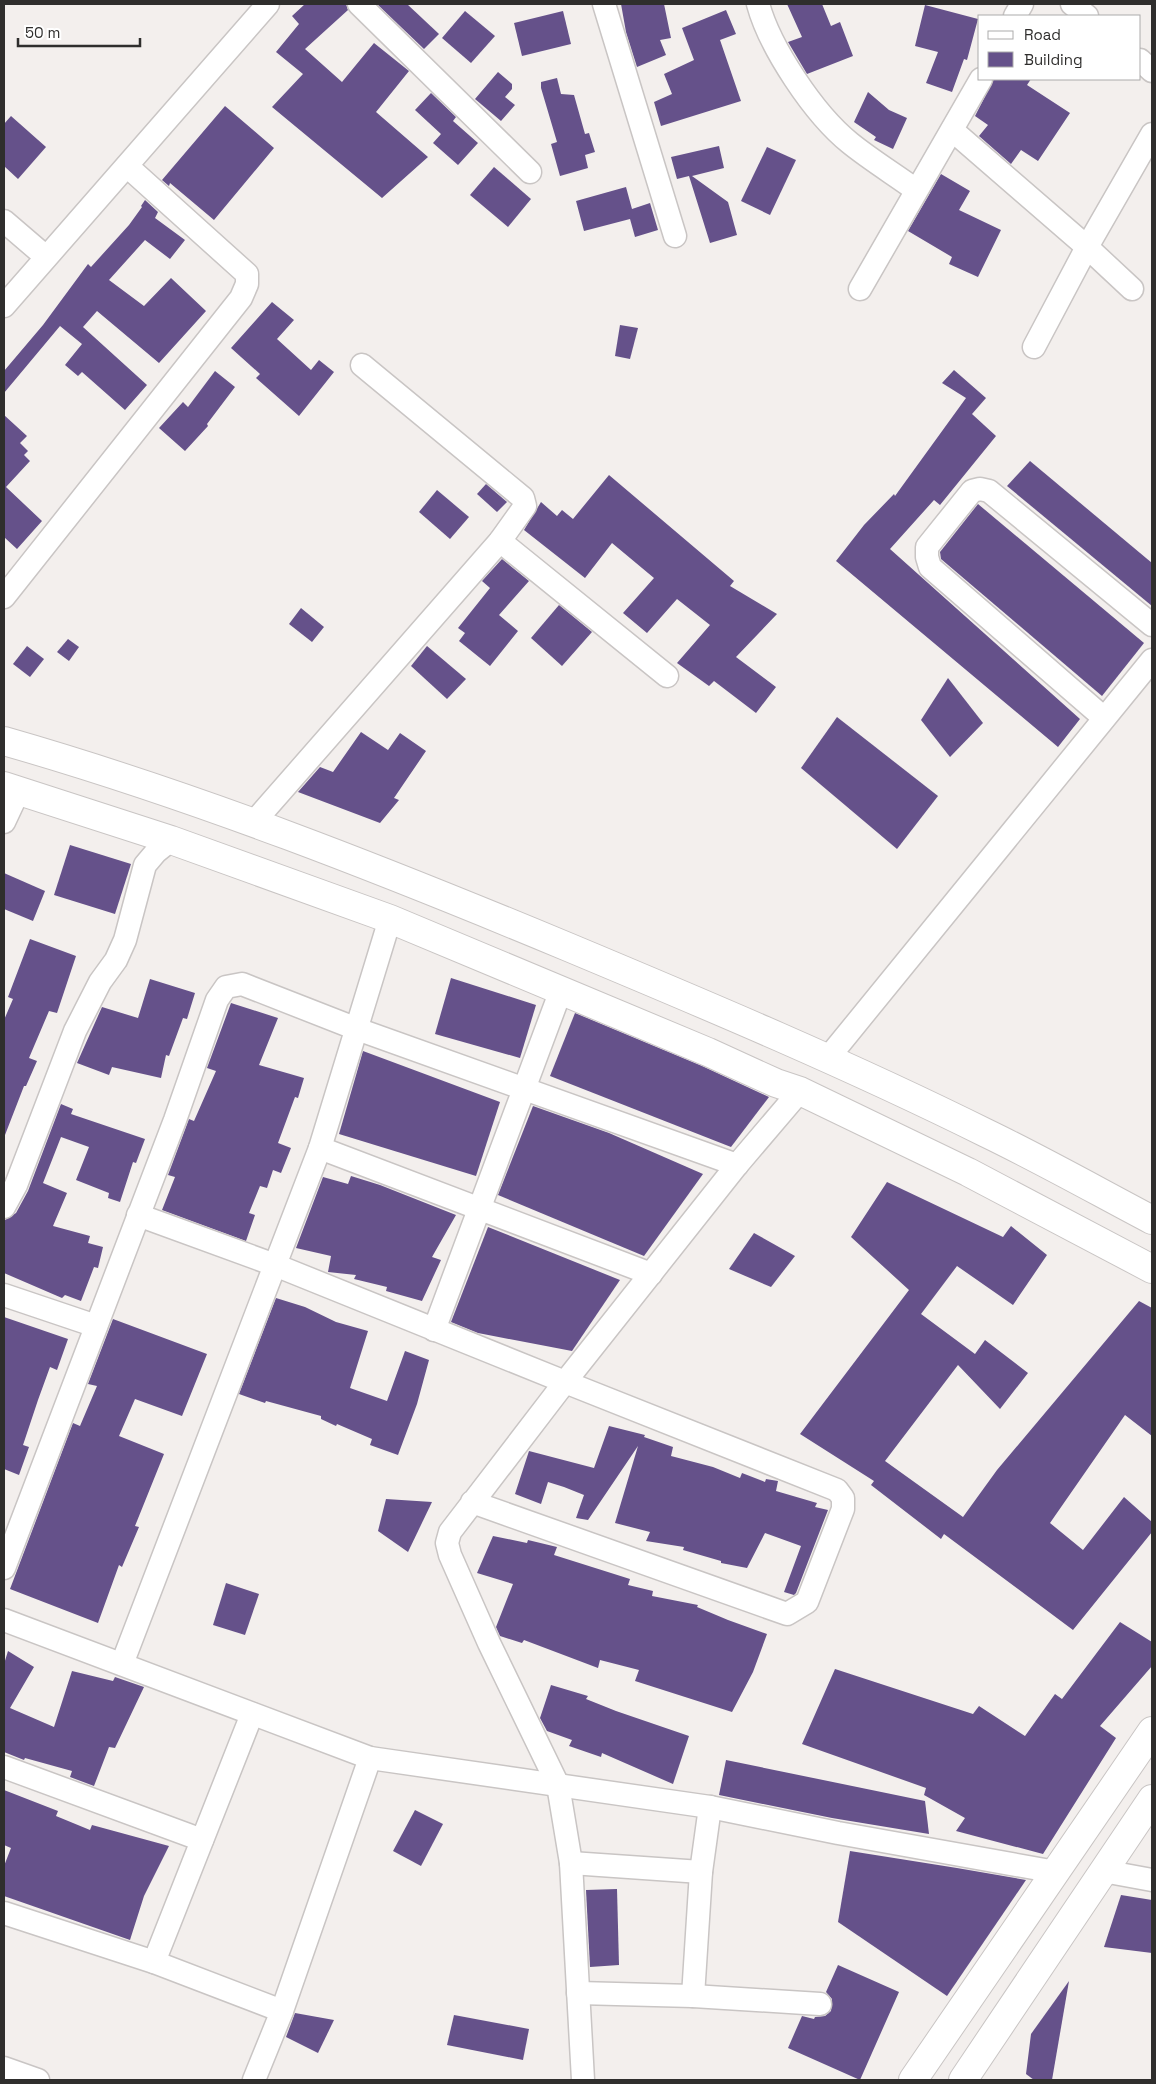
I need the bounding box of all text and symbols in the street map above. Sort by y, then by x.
scale bar [18,15,140,47]
legend [978,15,1141,80]
text: 50 m [25,23,60,42]
text: Road [1024,25,1061,44]
text: Building [1024,50,1083,69]

